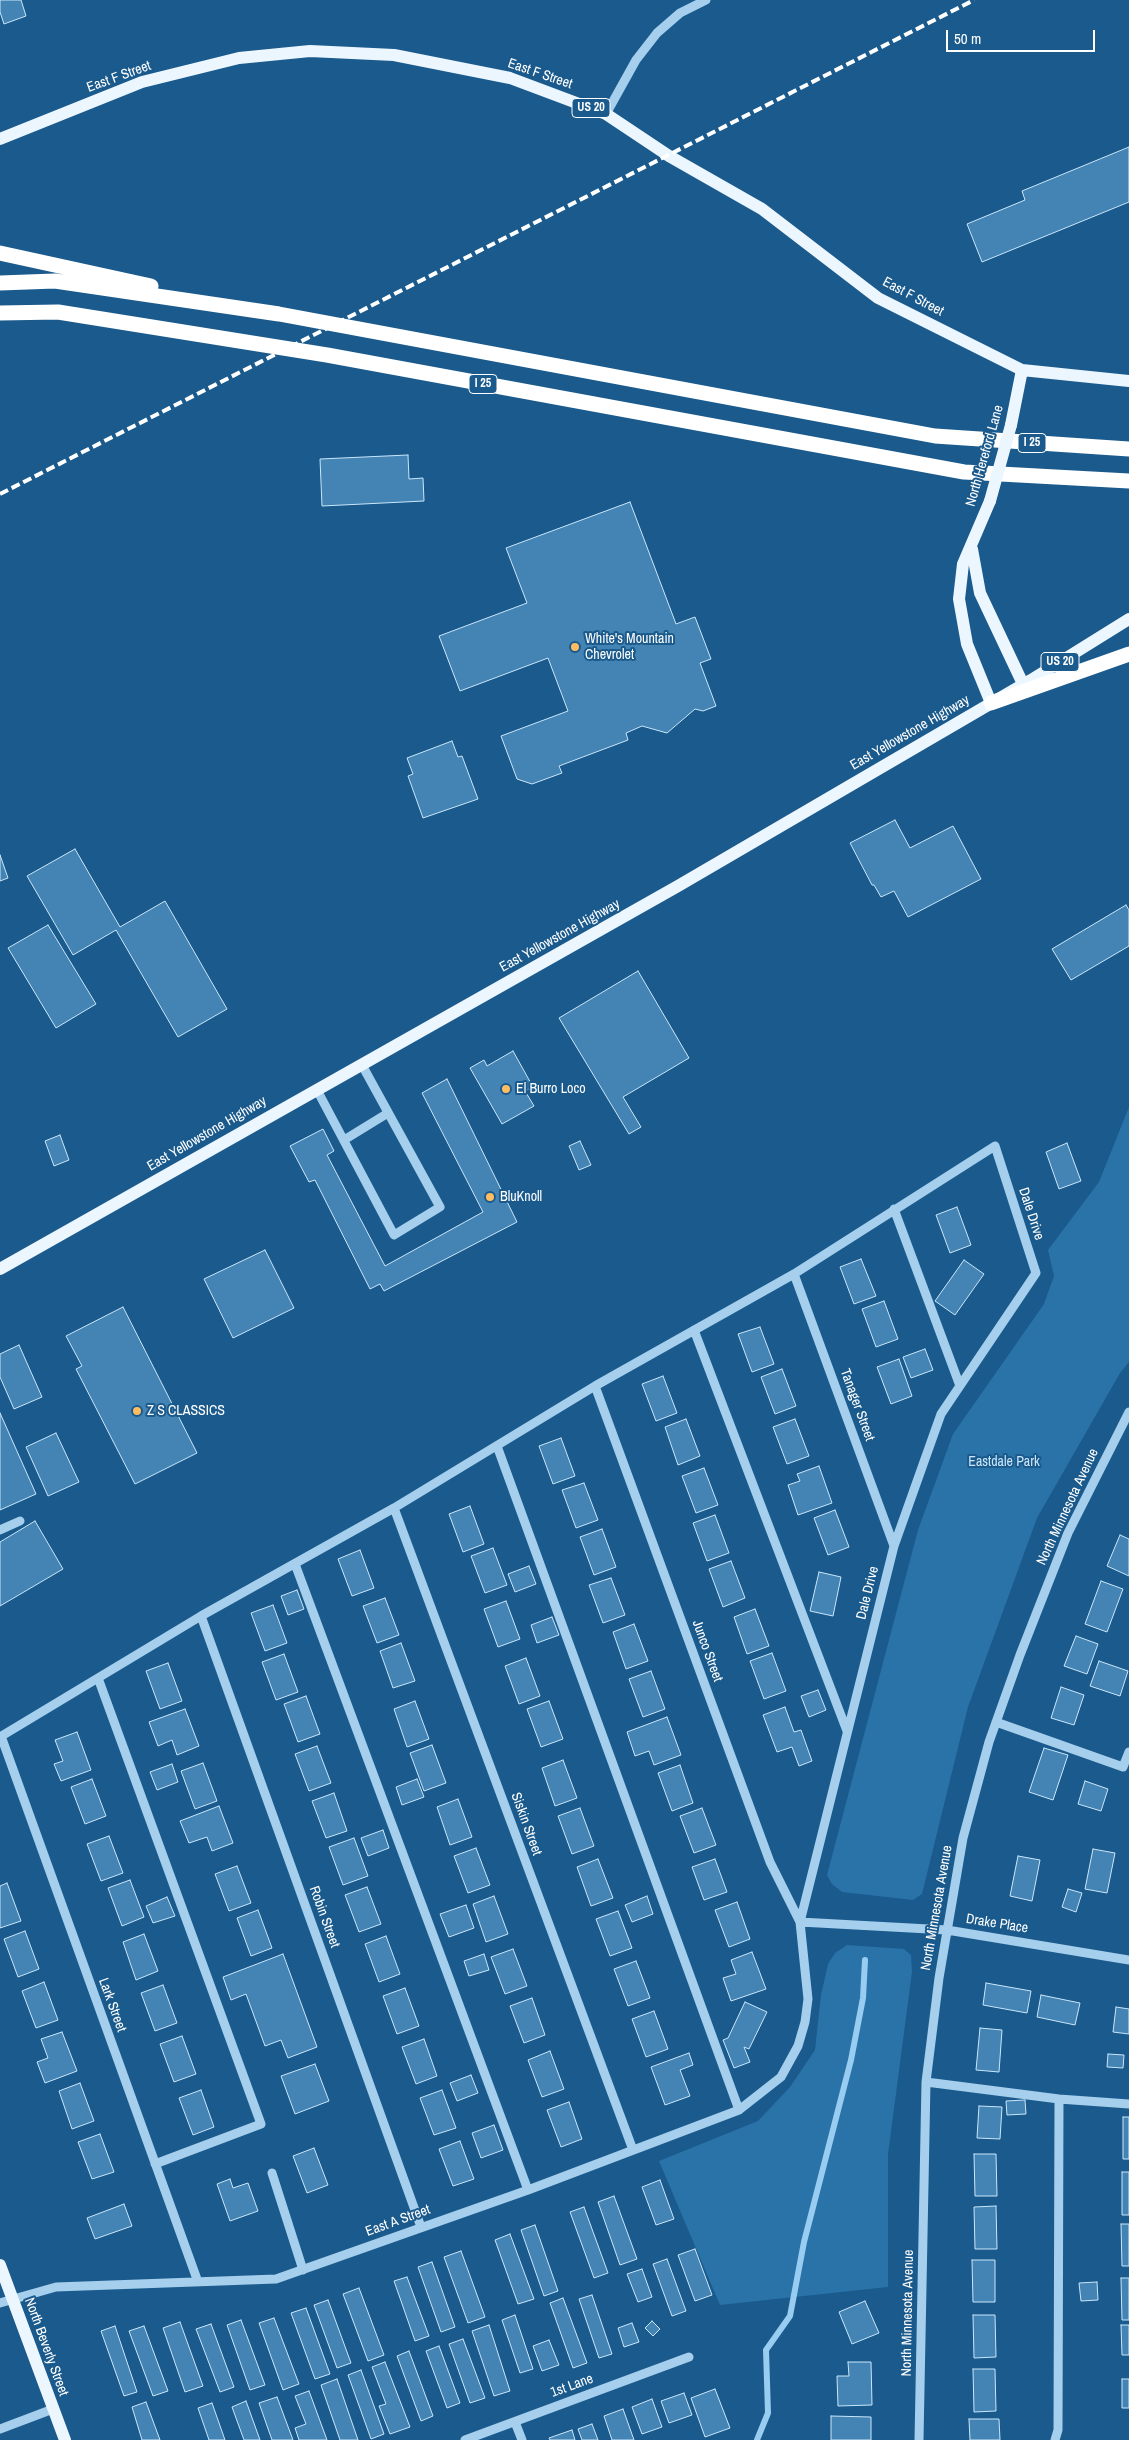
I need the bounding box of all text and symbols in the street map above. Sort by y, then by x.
scale bar [949,20,1098,52]
text: 50 m [954,28,981,49]
street label: East F Street [506,55,574,93]
street label: East F Street [85,58,153,96]
road number: US 20 [572,99,610,118]
street label: East F Street [879,274,947,320]
road number: I 25 [469,374,497,394]
street label: North Hereford Lane [963,403,1007,509]
road number: I 25 [1018,433,1046,452]
place label: White's Mountain Chevrolet [585,631,674,664]
marker: White's Mountain Chevrolet [569,641,581,653]
road number: US 20 [1041,652,1079,672]
street label: East Yellowstone Highway [847,692,973,774]
street label: East Yellowstone Highway [497,896,623,976]
place label: El Burro Loco [516,1081,586,1097]
marker: El Burro Loco [500,1083,512,1095]
street label: East Yellowstone Highway [144,1093,270,1175]
street label: Dale Drive [1015,1186,1047,1242]
place label: BluKnoll [500,1189,542,1205]
marker: BluKnoll [484,1191,496,1203]
street label: Tanager Street [836,1367,878,1443]
place label: Z S CLASSICS [147,1403,225,1419]
marker: Z S CLASSICS [131,1405,143,1417]
street label: North Minnesota Avenue [1034,1446,1102,1568]
park label: Eastdale Park [968,1454,1040,1470]
street label: Dale Drive [853,1565,883,1621]
street label: Junco Street [688,1618,726,1684]
street label: Siskin Street [507,1790,545,1858]
street label: North Minnesota Avenue [918,1844,956,1972]
street label: Robin Street [305,1884,343,1950]
street label: Drake Place [965,1911,1029,1937]
street label: Lark Street [95,1976,129,2034]
street label: East A Street [363,2202,433,2240]
street label: North Minnesota Avenue [898,2249,918,2377]
street label: North Beverly Street [20,2296,72,2398]
street label: 1st Lane [548,2371,596,2401]

